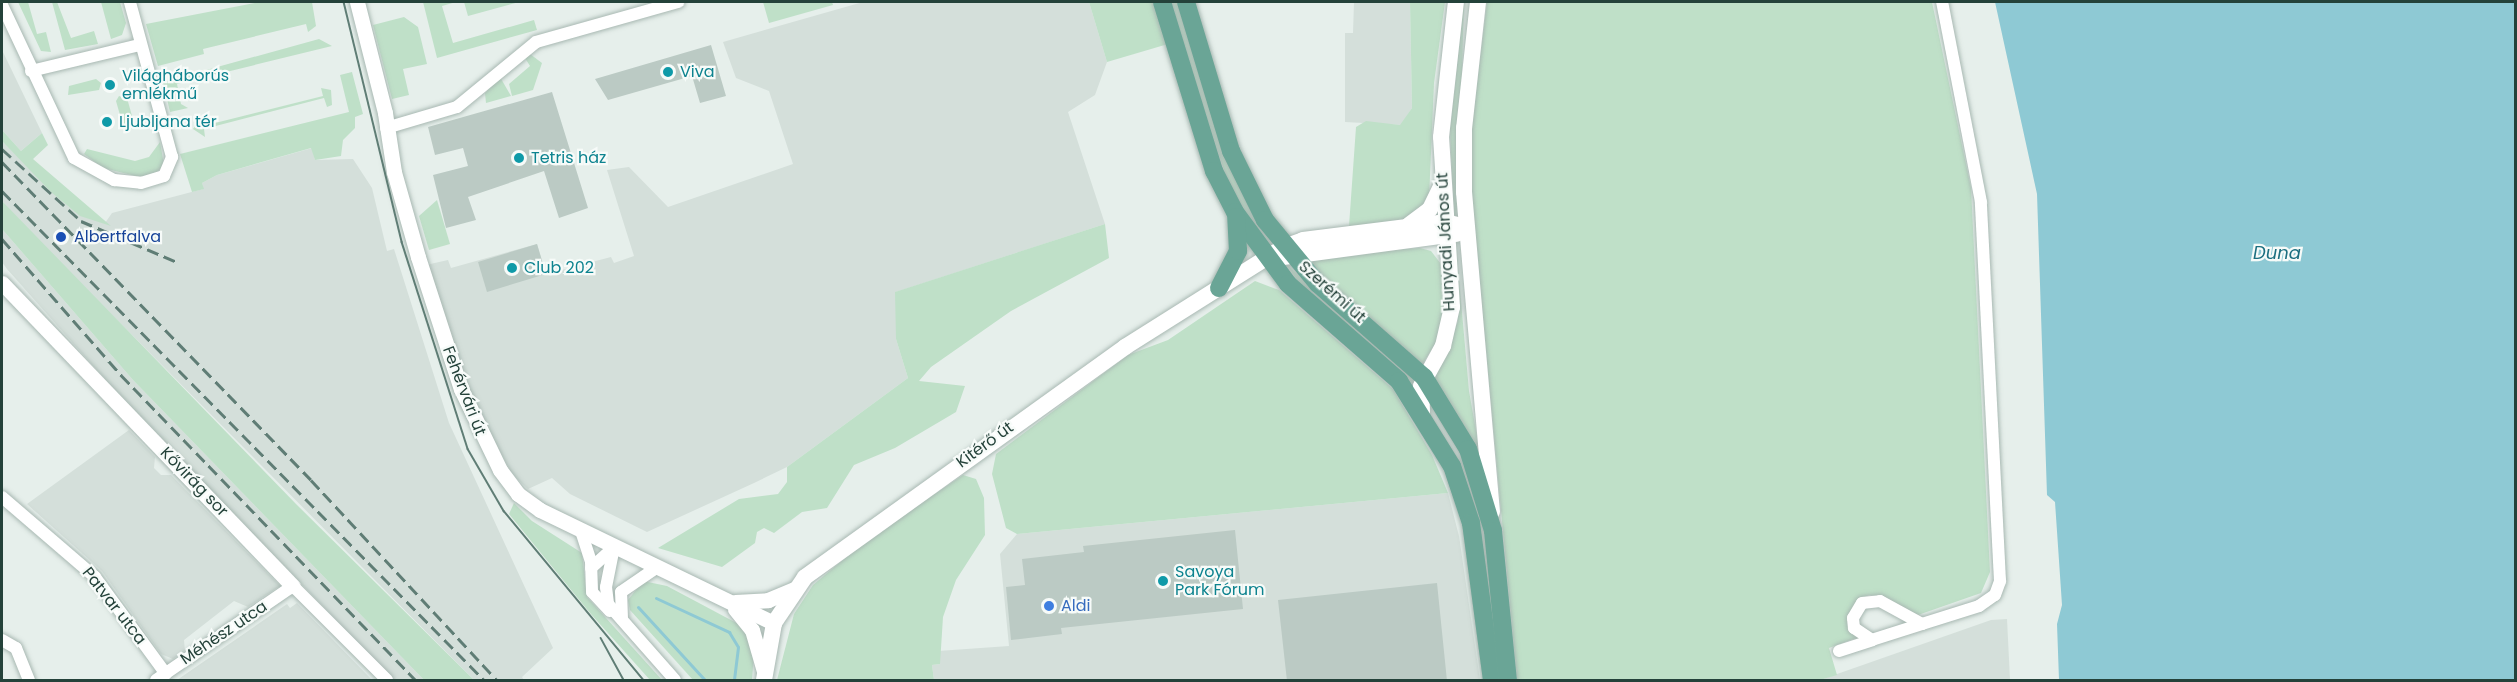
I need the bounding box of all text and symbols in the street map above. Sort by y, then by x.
place label: Viva [680,62,715,82]
marker: Viva [661,65,675,79]
place label: Világháborús emlékmű [122,66,229,104]
marker: Világháborús emlékmű [103,78,117,92]
place label: Ljubljana tér [119,112,217,132]
marker: Ljubljana tér [100,115,114,129]
place label: Tetris ház [531,148,606,168]
marker: Tetris ház [512,151,526,165]
street label: Hunyadi János út [1433,172,1459,312]
place label: Albertfalva [74,227,161,247]
marker: Albertfalva [52,228,70,246]
water label: Duna [2253,242,2301,264]
street label: Szerémi út [1295,257,1369,327]
place label: Club 202 [524,258,594,278]
marker: Club 202 [505,261,519,275]
street label: Fehérvári út [438,344,490,438]
street label: Kitérő út [953,418,1017,472]
street label: Kővirág sor [156,443,232,521]
place label: Savoya Park Fórum [1175,562,1265,600]
street label: Patvar utca [78,564,150,648]
marker: Savoya Park Fórum [1156,574,1170,588]
place label: Aldi [1061,596,1090,616]
street label: Méhész utca [177,597,271,669]
marker: Aldi [1042,599,1056,613]

